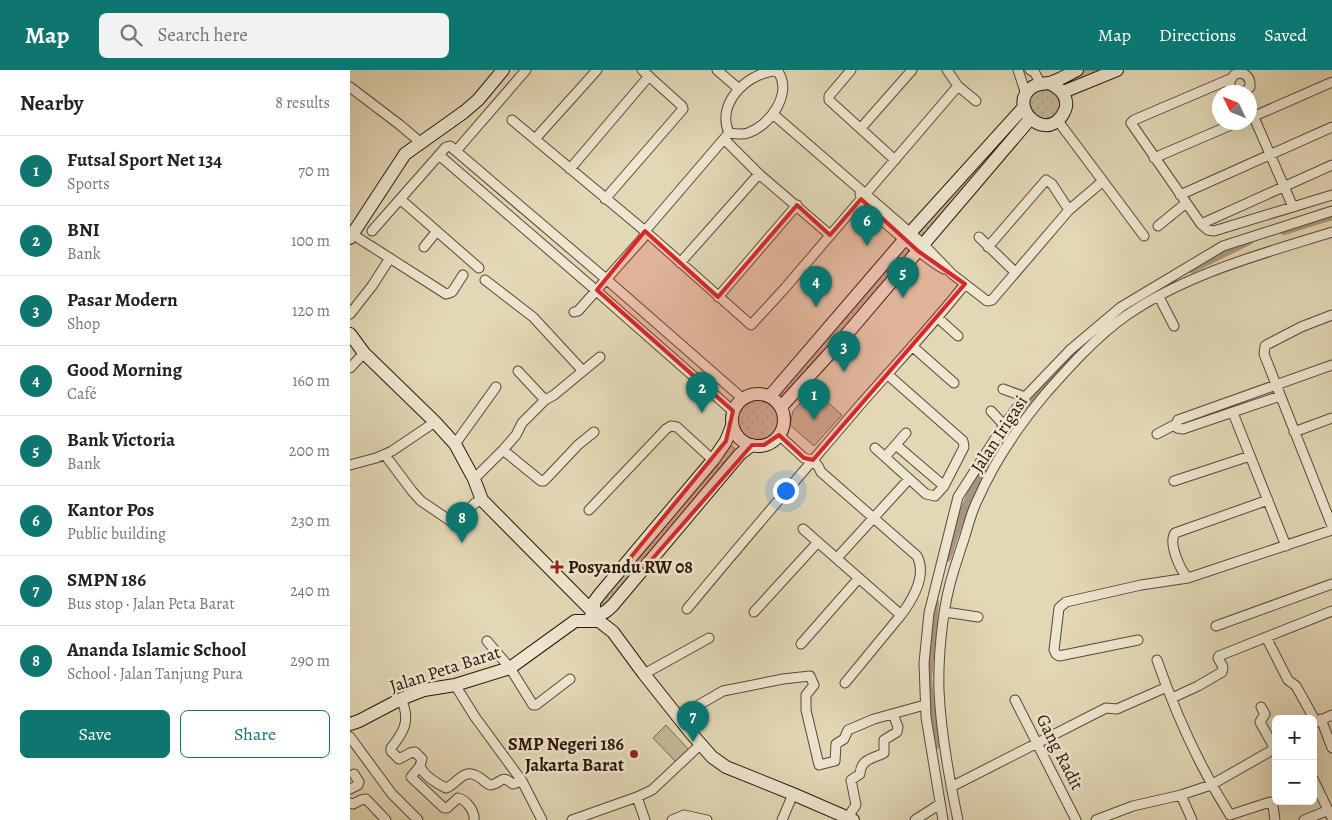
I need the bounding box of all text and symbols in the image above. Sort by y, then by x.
search box [99,13,449,58]
text: Map [25,19,69,51]
icon: search [117,21,145,49]
text: Search here [157,22,248,48]
text: Map [1098,23,1131,47]
text: Directions [1159,23,1236,47]
text: Saved [1264,23,1307,47]
north arrow [1212,85,1257,130]
text: Nearby [20,89,83,117]
text: 8 results [275,92,330,114]
text: Futsal Sport Net 134 [67,147,222,173]
text: 1 [33,160,39,182]
text: 70 m [298,160,330,182]
text: Sports [67,173,110,195]
pin: 6 [851,205,883,246]
text: BNI [67,217,100,243]
text: 2 [32,230,40,252]
text: 100 m [291,230,330,252]
text: Bank [67,243,101,265]
pin: 5 [887,257,919,298]
pin: 4 [800,266,832,307]
text: Pasar Modern [67,287,178,313]
text: 3 [33,300,39,322]
text: 120 m [292,300,330,322]
text: Shop [67,313,100,335]
pin: 3 [828,331,860,372]
text: Good Morning [67,357,182,383]
text: 4 [32,370,40,392]
text: 160 m [292,370,330,392]
pin: 2 [686,372,718,413]
pin: 1 [798,379,830,420]
text: Café [67,383,97,405]
street label: Jalan Irigasi [965,391,1033,477]
text: Bank Victoria [67,427,175,453]
text: 5 [33,440,39,462]
text: 200 m [289,440,330,462]
text: Bank [67,453,101,475]
your location [773,478,799,504]
text: Kantor Pos [67,497,154,523]
pin: 8 [446,502,478,543]
text: 6 [32,510,40,532]
text: 230 m [291,510,330,532]
text: Public building [67,523,166,545]
place label: Posyandu RW 08 [568,555,693,579]
marker: Posyandu RW 08 [550,560,564,574]
text: SMPN 186 [67,567,146,593]
text: 7 [33,580,39,602]
text: 240 m [290,580,330,602]
text: Bus stop · Jalan Peta Barat [67,593,235,615]
text: Ananda Islamic School [67,637,246,663]
street label: Jalan Peta Barat [387,640,504,698]
text: 8 [32,650,40,672]
text: 290 m [290,650,330,672]
text: School · Jalan Tanjung Pura [67,663,243,685]
pin: 7 [677,701,709,742]
button: Save [20,710,170,758]
button: Share [180,710,330,758]
street label: Gang Radit [1031,710,1089,794]
map controls [1272,715,1317,805]
button: + [1272,715,1317,760]
place label: SMP Negeri 186 Jakarta Barat [508,732,624,777]
marker: SMP Negeri 186 Jakarta Barat [628,748,640,760]
button: − [1272,760,1317,805]

